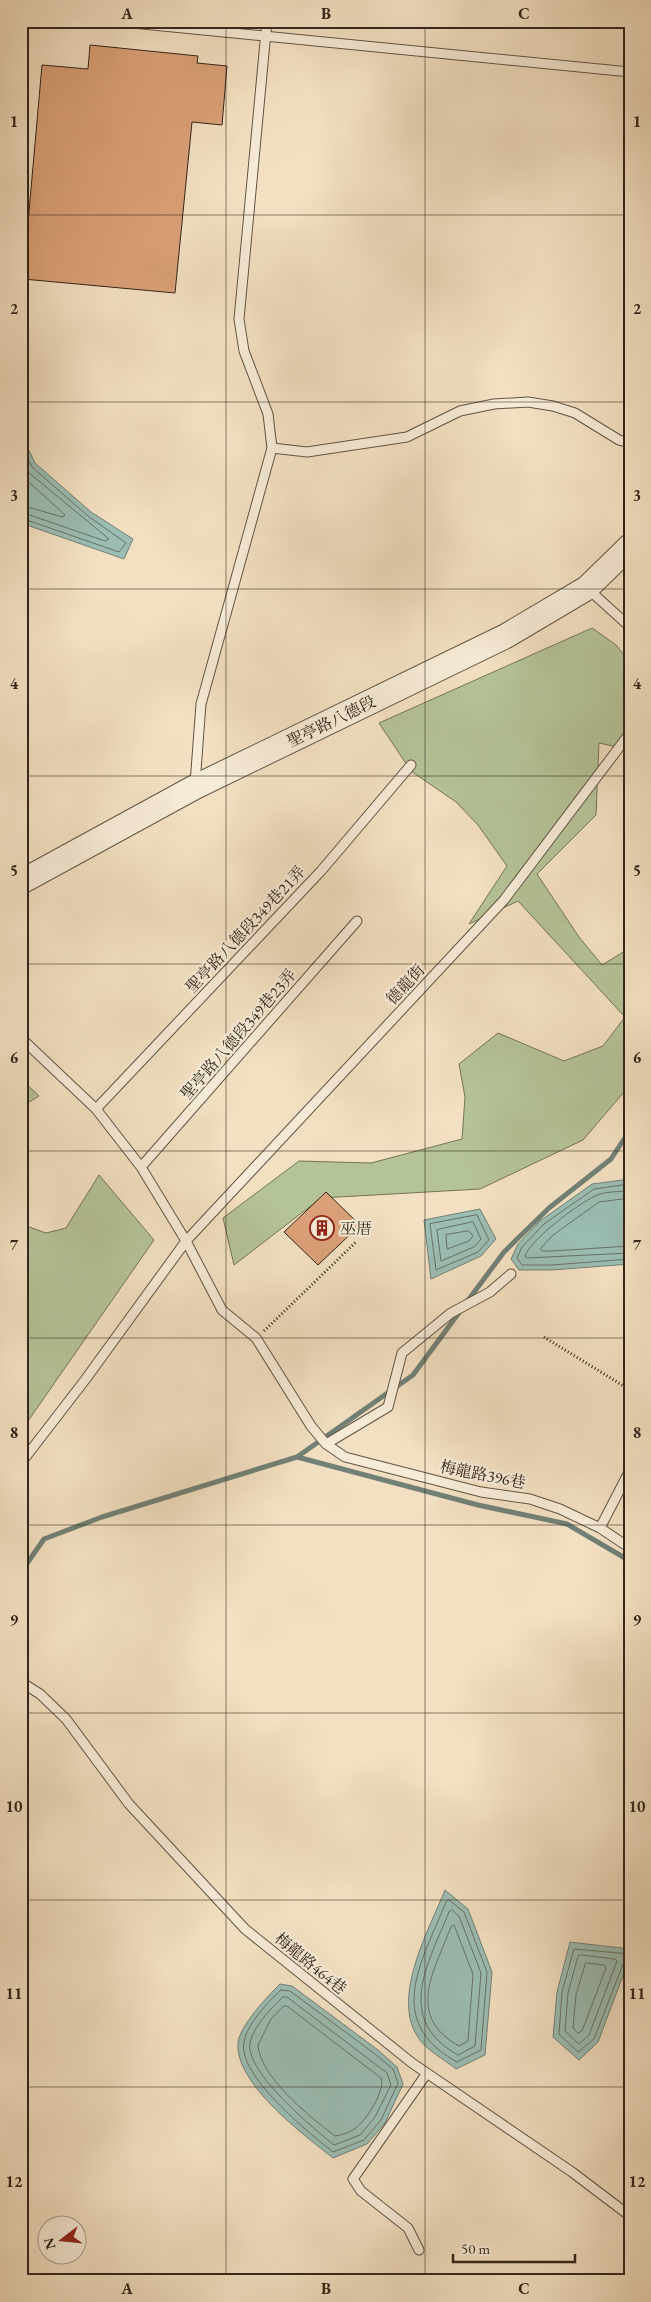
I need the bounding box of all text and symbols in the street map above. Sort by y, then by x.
text: A [120,3,133,24]
text: B [321,3,331,24]
text: C [518,3,530,24]
text: 1 [10,111,18,132]
text: 1 [633,111,641,132]
text: 2 [10,298,19,319]
text: 2 [633,298,642,319]
text: 3 [10,485,18,506]
text: 3 [633,485,641,506]
text: 4 [10,673,19,694]
text: 4 [633,673,642,694]
street label: 聖亭路八德段 [283,691,379,752]
text: 5 [10,860,18,881]
text: 5 [633,860,641,881]
street label: 聖亭路八德段349巷21弄 [181,861,310,997]
street label: 德龍街 [381,960,429,1009]
street label: 聖亭路八德段349巷23弄 [176,965,301,1104]
text: 6 [10,1047,19,1068]
text: 6 [633,1047,642,1068]
building icon: 巫厝 [309,1215,335,1241]
place label: 巫厝 [340,1218,372,1239]
text: 7 [10,1234,19,1255]
text: 7 [633,1234,642,1255]
text: 8 [10,1422,18,1443]
text: 8 [633,1422,641,1443]
street label: 梅龍路396巷 [438,1456,528,1493]
text: 9 [10,1609,19,1630]
text: 9 [633,1609,642,1630]
text: 10 [6,1796,23,1817]
text: 10 [629,1796,646,1817]
street label: 梅龍路464巷 [270,1928,351,1999]
text: 11 [6,1983,22,2004]
text: 11 [629,1983,645,2004]
text: 12 [6,2171,23,2192]
text: 12 [629,2171,646,2192]
north arrow [38,2214,88,2264]
scale bar [453,2232,576,2264]
text: N [39,2235,60,2252]
text: 50 m [461,2239,490,2258]
text: A [120,2278,133,2299]
text: B [321,2278,331,2299]
text: C [518,2278,530,2299]

